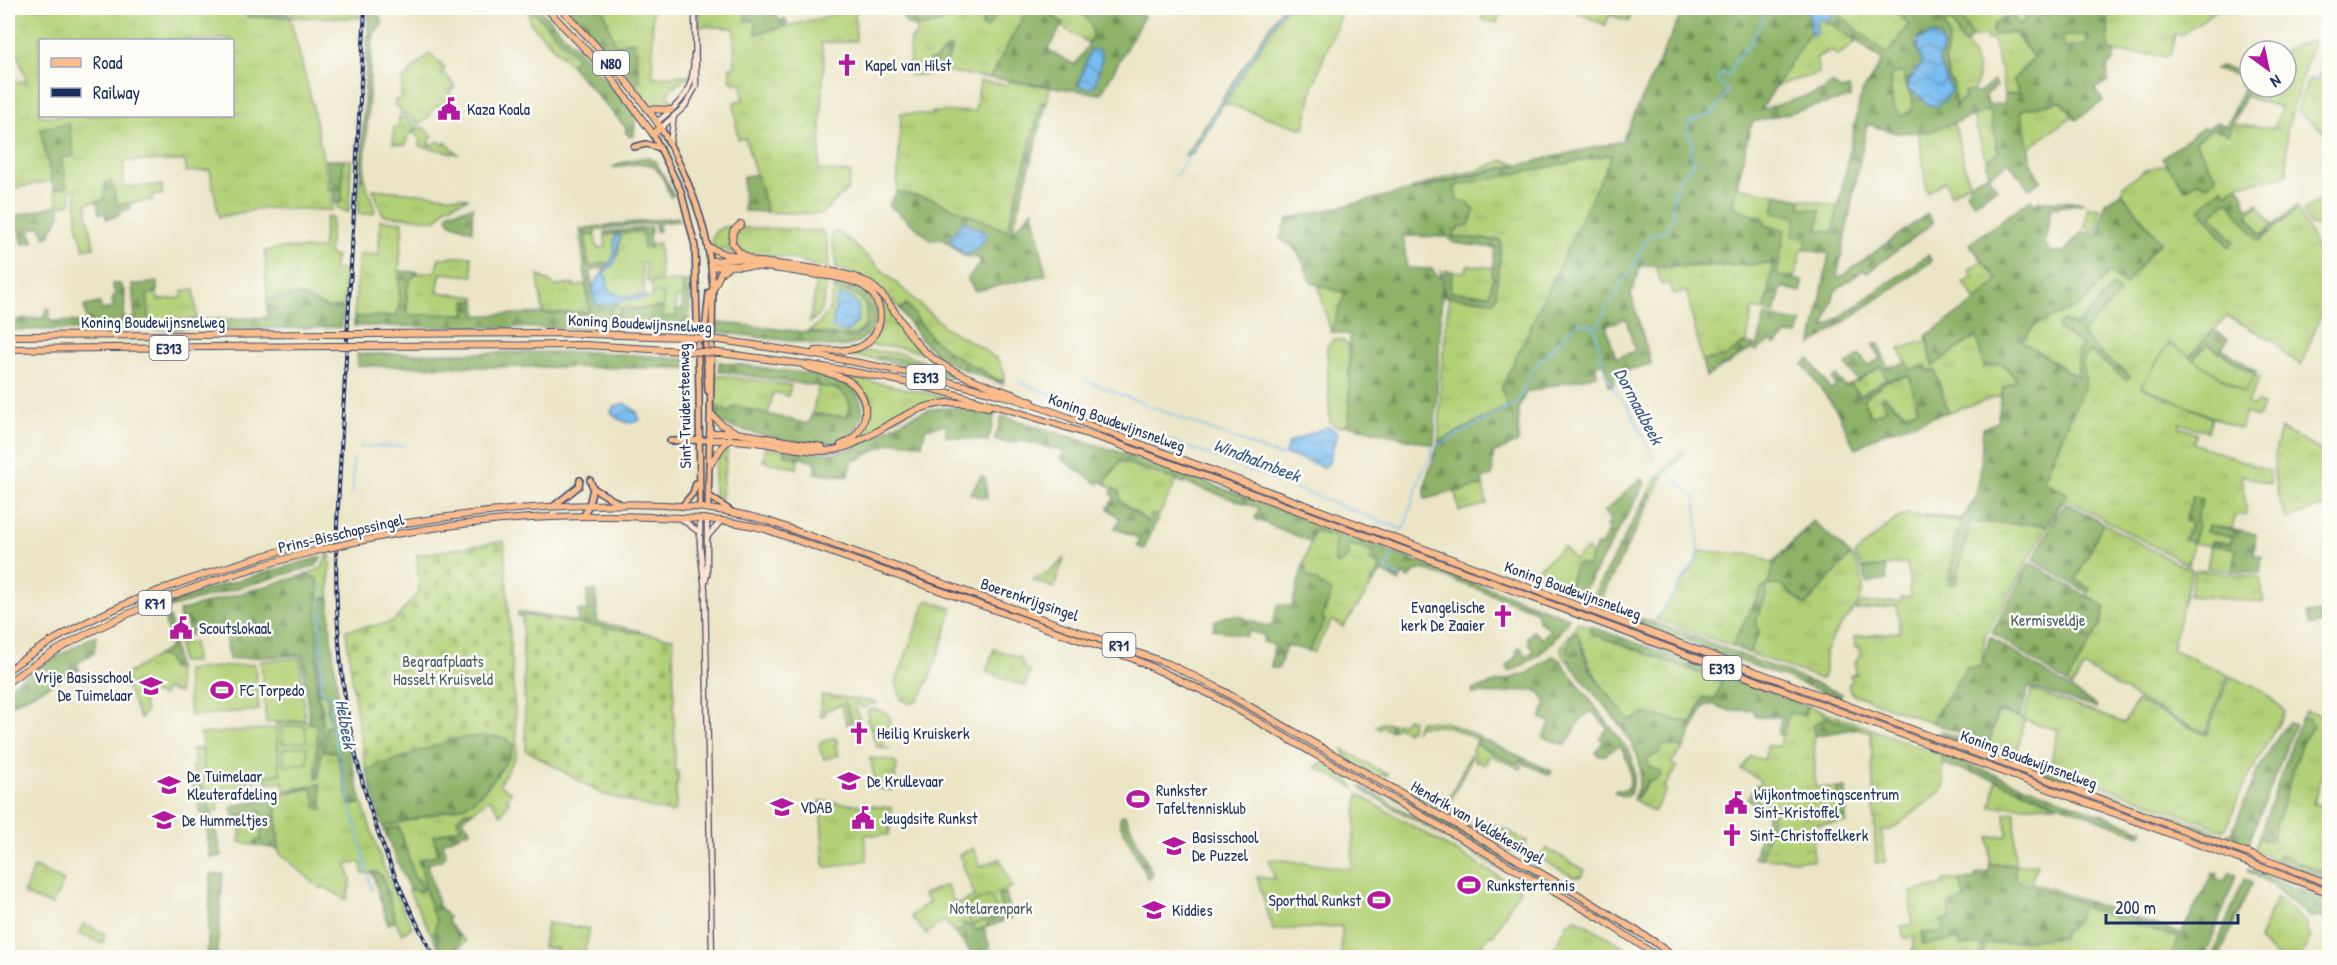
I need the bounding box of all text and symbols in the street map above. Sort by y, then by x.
legend [39,39,234,117]
north arrow [2238,39,2298,99]
text: Road [93,50,123,75]
road number: N80 [593,51,629,75]
church icon: Kapel van Hilst [834,52,860,78]
place label: Kapel van Hilst [865,54,952,76]
text: N [2266,70,2286,93]
text: Railway [93,80,140,105]
public building icon: Kaza Koala [436,96,462,122]
place label: Kaza Koala [467,98,530,120]
street label: Koning Boudewijnsnelweg [567,308,713,338]
street label: Koning Boudewijnsnelweg [81,311,225,333]
road number: E313 [150,336,188,360]
street label: Sint-Truidersteenweg [672,343,696,469]
water label: Dormaalbeek [1608,363,1670,450]
road number: E313 [906,365,946,389]
street label: Koning Boudewijnsnelweg [1046,387,1188,457]
water label: Windhalmbeek [1210,432,1305,489]
street label: Prins-Bisschopssingel [276,508,407,558]
street label: Koning Boudewijnsnelweg [1502,555,1644,625]
street label: Boerenkrijgsingel [978,572,1083,626]
road number: R71 [138,591,172,615]
place label: Evangelische kerk De Zaaier [1401,596,1486,636]
church icon: Evangelische kerk De Zaaier [1490,603,1516,629]
park label: Kermisveldje [2011,609,2086,631]
public building icon: Scoutslokaal [168,615,194,641]
place label: Scoutslokaal [199,617,272,639]
road number: R71 [1102,633,1136,657]
park label: Begraafplaats Hasselt Kruisveld [393,650,493,690]
road number: E313 [1702,656,1742,680]
place label: Vrije Basisschool De Tuimelaar [34,666,134,706]
school or university icon: Vrije Basisschool De Tuimelaar [138,673,164,699]
sports icon: FC Torpedo [209,677,235,703]
place label: FC Torpedo [239,679,305,701]
water label: Helbeek [329,697,363,752]
church icon: Heilig Kruiskerk [846,720,872,746]
place label: Heilig Kruiskerk [877,722,970,744]
street label: Koning Boudewijnsnelweg [1958,724,2100,794]
place label: De Tuimelaar Kleuterafdeling [187,765,277,805]
school or university icon: De Krullevaar [836,768,862,794]
place label: De Krullevaar [867,770,944,792]
school or university icon: De Tuimelaar Kleuterafdeling [156,772,182,798]
street label: Hendrik van Veldekesingel [1407,775,1549,870]
place label: Runkster Tafeltennisklub [1156,779,1246,819]
place label: Wijkontmoetingscentrum Sint-Kristoffel [1754,783,1899,823]
sports icon: Runkster Tafeltennisklub [1125,786,1151,812]
public building icon: Wijkontmoetingscentrum Sint-Kristoffel [1723,790,1749,816]
school or university icon: VDAB [769,794,795,820]
place label: VDAB [800,796,833,818]
public building icon: Jeugdsite Runkst [850,805,876,831]
school or university icon: De Hummeltjes [151,807,177,833]
place label: Jeugdsite Runkst [881,807,978,829]
place label: De Hummeltjes [182,809,268,831]
church icon: Sint-Christoffelkerk [1719,822,1745,848]
place label: Sint-Christoffelkerk [1750,824,1869,846]
place label: Basisschool De Puzzel [1192,826,1259,866]
school or university icon: Basisschool De Puzzel [1161,833,1187,859]
sports icon: Runkstertennis [1456,872,1482,898]
place label: Runkstertennis [1487,874,1575,896]
sports icon: Sporthal Runkst [1366,887,1392,913]
scale bar [2106,887,2238,925]
place label: Sporthal Runkst [1269,889,1361,911]
text: 200 m [2115,895,2156,920]
park label: Notelarenpark [949,897,1033,919]
school or university icon: Kiddies [1141,897,1167,923]
place label: Kiddies [1172,899,1213,921]

